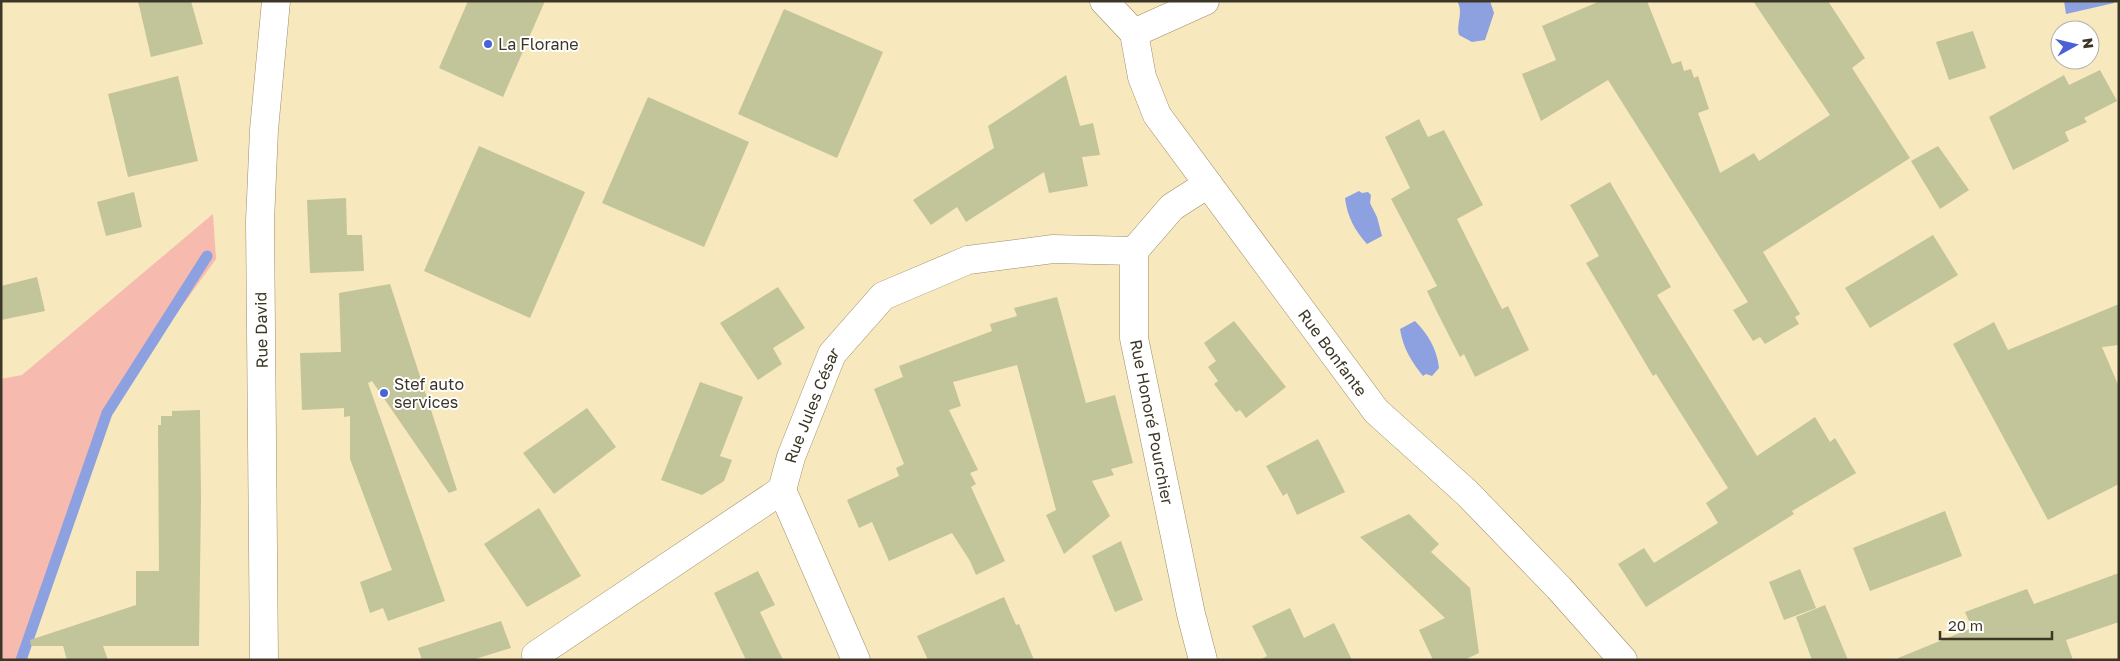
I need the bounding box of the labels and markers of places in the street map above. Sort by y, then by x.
place label: La Florane [498,34,579,54]
marker: La Florane [482,38,494,50]
place label: Stef auto services [394,374,464,412]
marker: Stef auto services [378,387,390,399]

